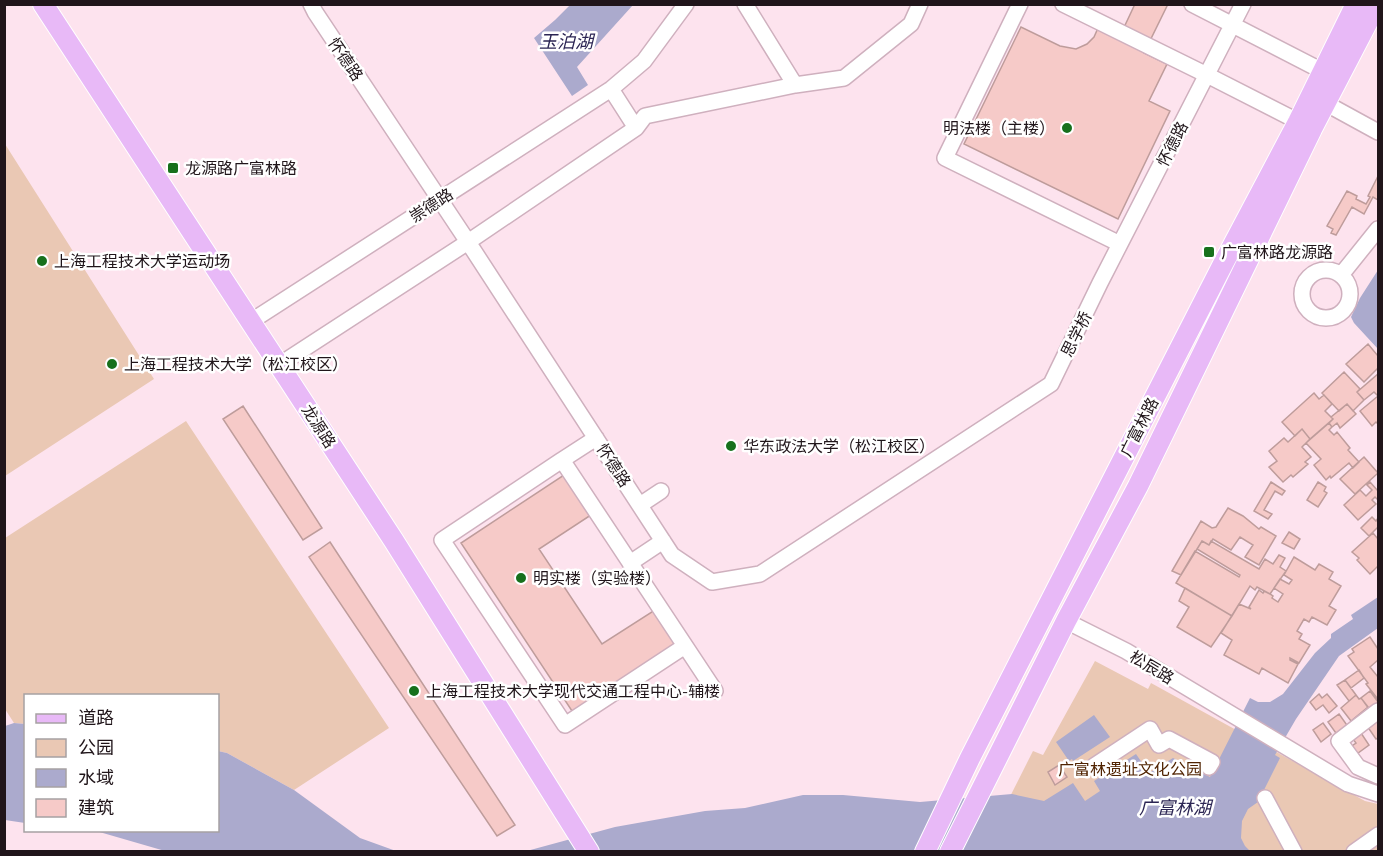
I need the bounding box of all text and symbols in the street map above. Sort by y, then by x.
water label: 玉泊湖 [539,31,596,53]
street label: 怀德路 [324,34,367,84]
place label: 明法楼（主楼） [943,119,1055,138]
street label: 怀德路 [1153,119,1192,170]
marker: 明法楼（主楼） [1060,121,1074,135]
place label: 龙源路广富林路 [185,159,297,178]
marker: 龙源路广富林路 [166,161,180,175]
street label: 崇德路 [406,184,457,226]
place label: 广富林路龙源路 [1221,243,1333,262]
marker: 广富林路龙源路 [1202,245,1216,259]
place label: 上海工程技术大学运动场 [54,252,230,271]
marker: 上海工程技术大学运动场 [35,254,49,268]
street label: 思学桥 [1057,308,1096,360]
place label: 上海工程技术大学（松江校区） [124,355,348,374]
marker: 上海工程技术大学（松江校区） [105,357,119,371]
street label: 广富林路 [1116,394,1162,460]
street label: 龙源路 [298,401,340,452]
place label: 华东政法大学（松江校区） [743,437,935,456]
marker: 华东政法大学（松江校区） [724,439,738,453]
street label: 怀德路 [593,440,635,491]
place label: 明实楼（实验楼） [533,569,661,588]
marker: 明实楼（实验楼） [514,571,528,585]
street label: 松辰路 [1126,647,1177,688]
place label: 上海工程技术大学现代交通工程中心-辅楼 [426,682,720,701]
marker: 上海工程技术大学现代交通工程中心-辅楼 [407,684,421,698]
legend [24,694,219,832]
text: 道路 [78,707,114,729]
text: 公园 [78,737,114,759]
park label: 广富林遗址文化公园 [1058,760,1202,779]
text: 水域 [78,767,114,789]
text: 建筑 [78,797,114,819]
water label: 广富林湖 [1139,797,1214,819]

